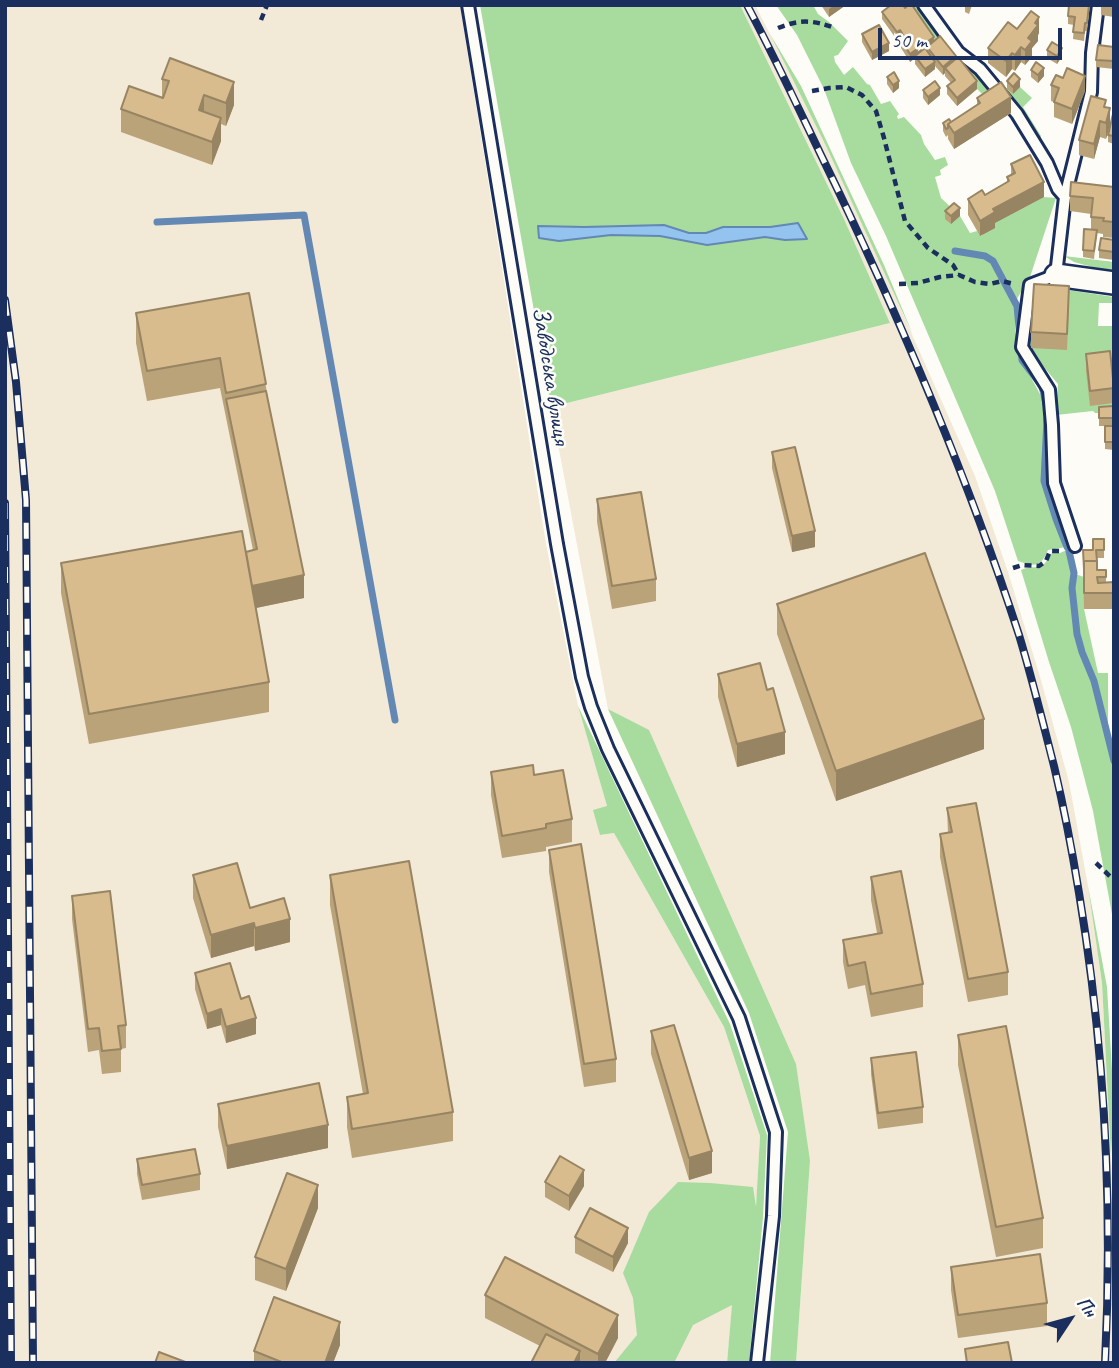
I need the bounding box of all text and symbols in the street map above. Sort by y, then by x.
scale bar [881,14,1065,58]
text: 50 m [891,27,927,53]
street label: Заводська вулиця [525,305,575,447]
north arrow [1035,1284,1105,1354]
text: Пн [1071,1292,1103,1322]

